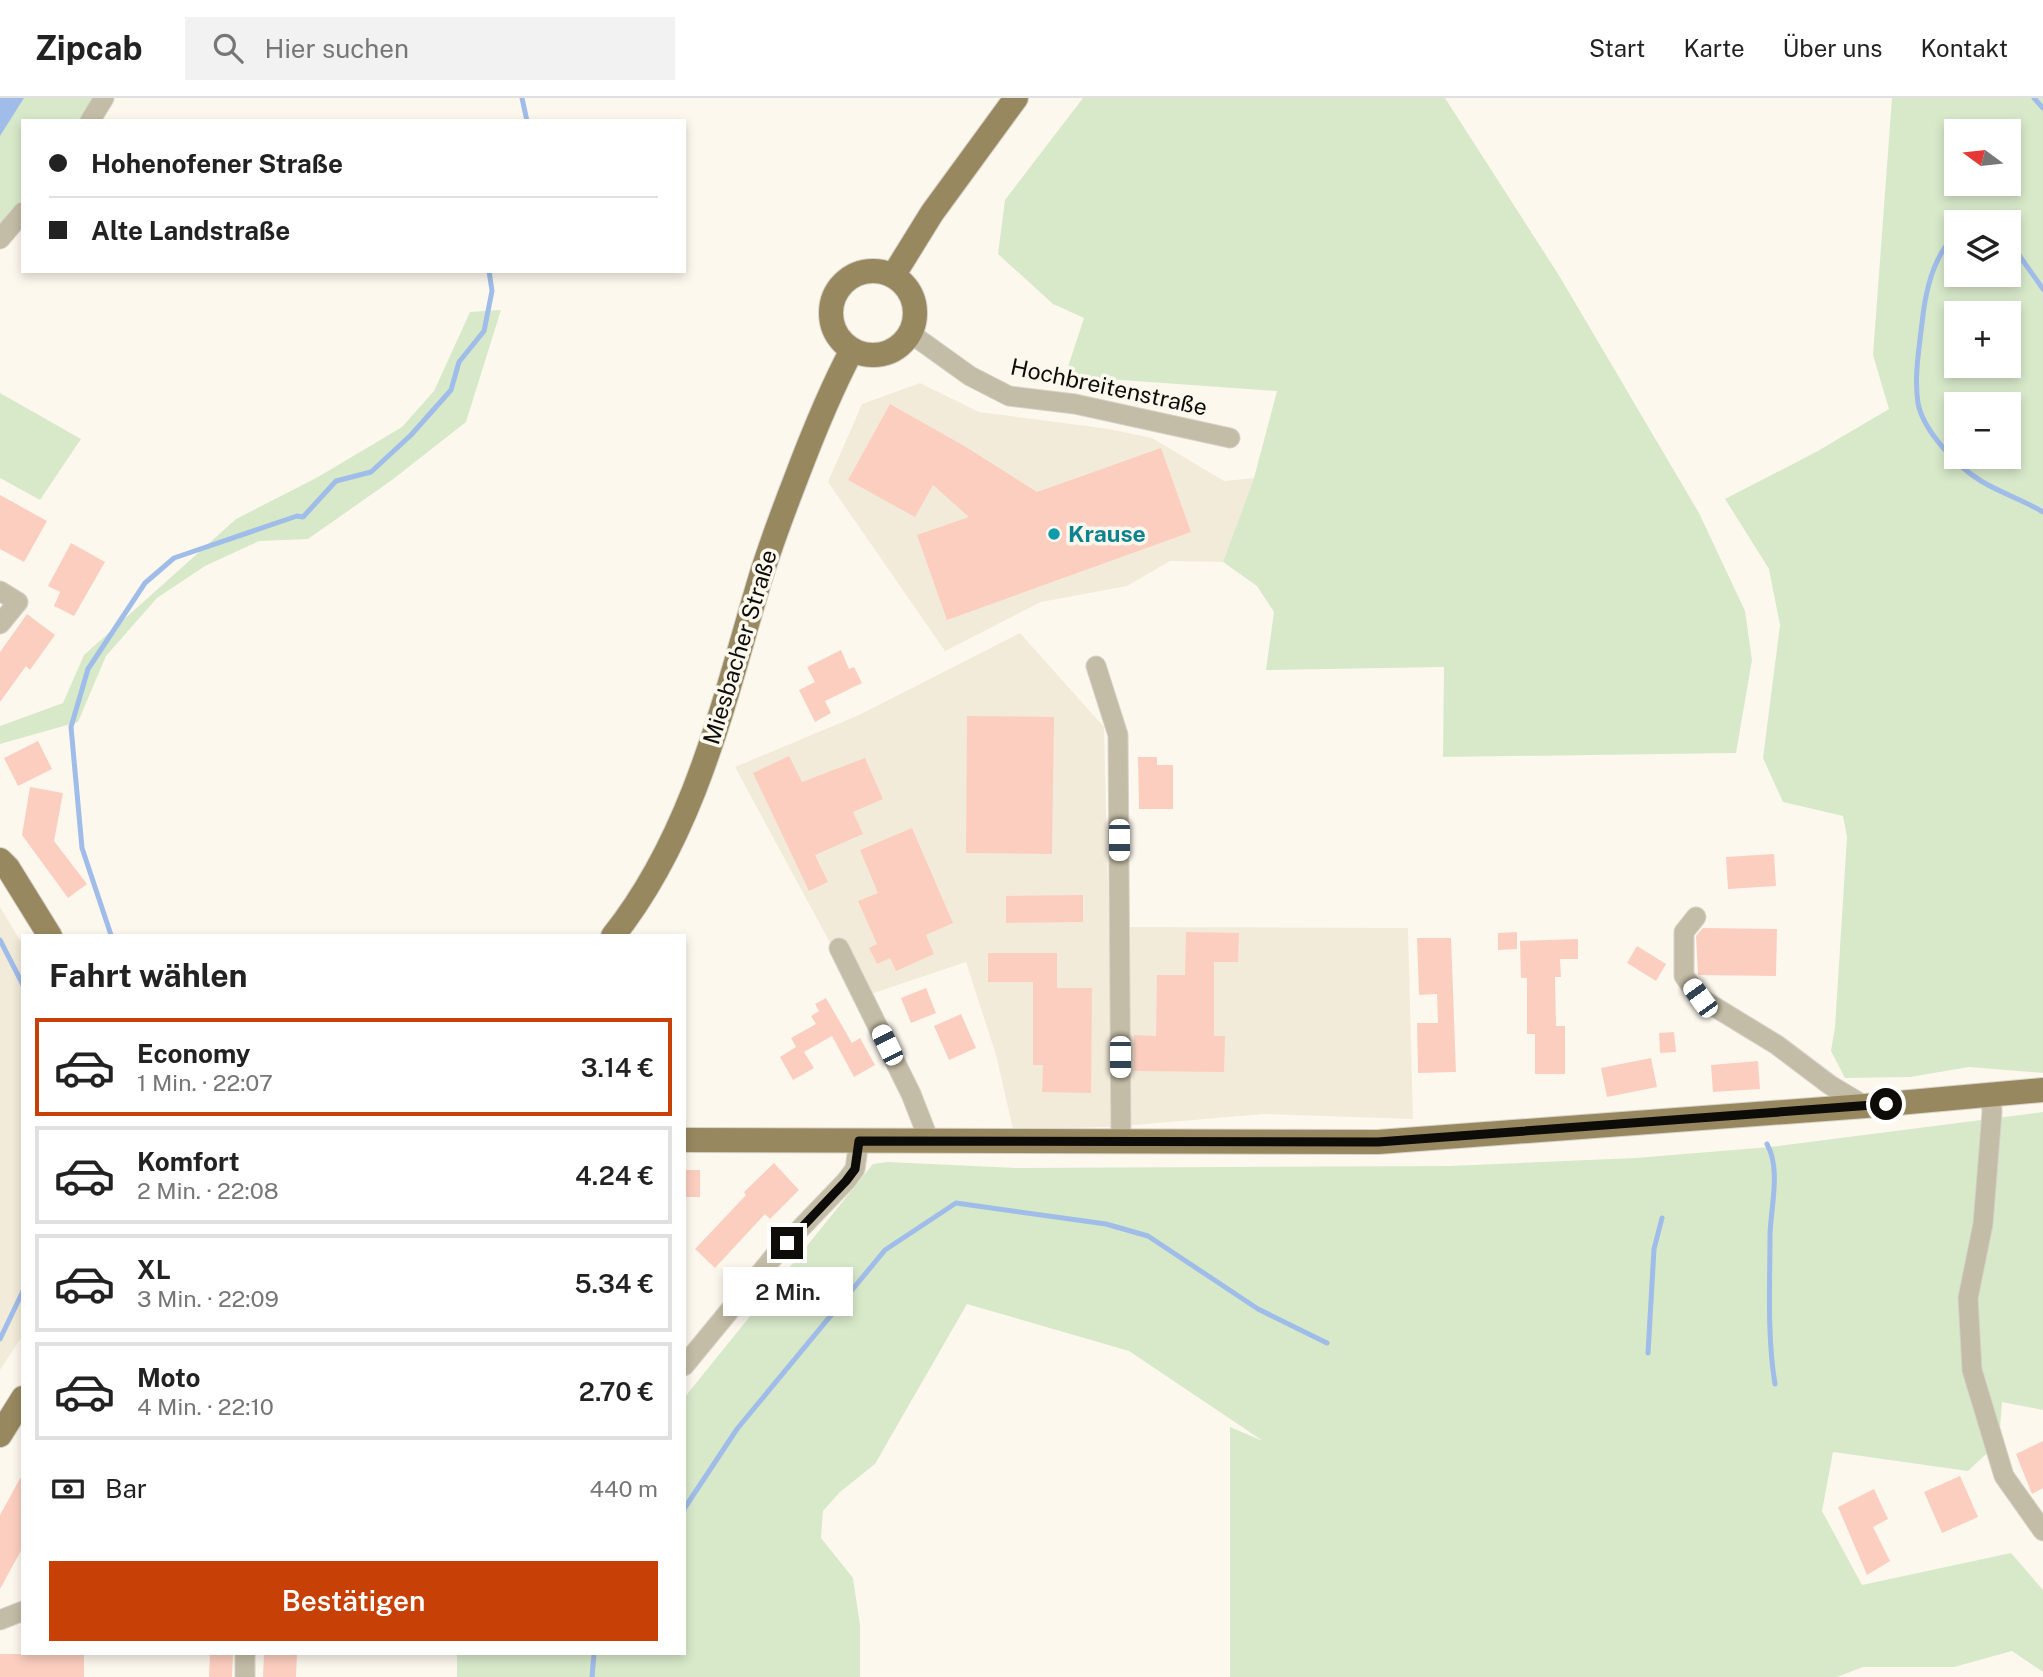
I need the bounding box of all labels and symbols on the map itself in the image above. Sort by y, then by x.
north arrow [1944,119,2021,196]
street label: Hochbreitenstraße [1008,352,1210,421]
place label: Krause [1068,520,1146,547]
marker: Krause [1046,526,1062,542]
street label: Miesbacher Straße [697,546,782,747]
car [1109,819,1130,861]
car [1680,975,1721,1021]
car [869,1022,906,1068]
car [1110,1036,1131,1078]
route start [1870,1088,1902,1120]
route end [771,1227,803,1259]
callout: 2 Min. [722,1268,852,1316]

